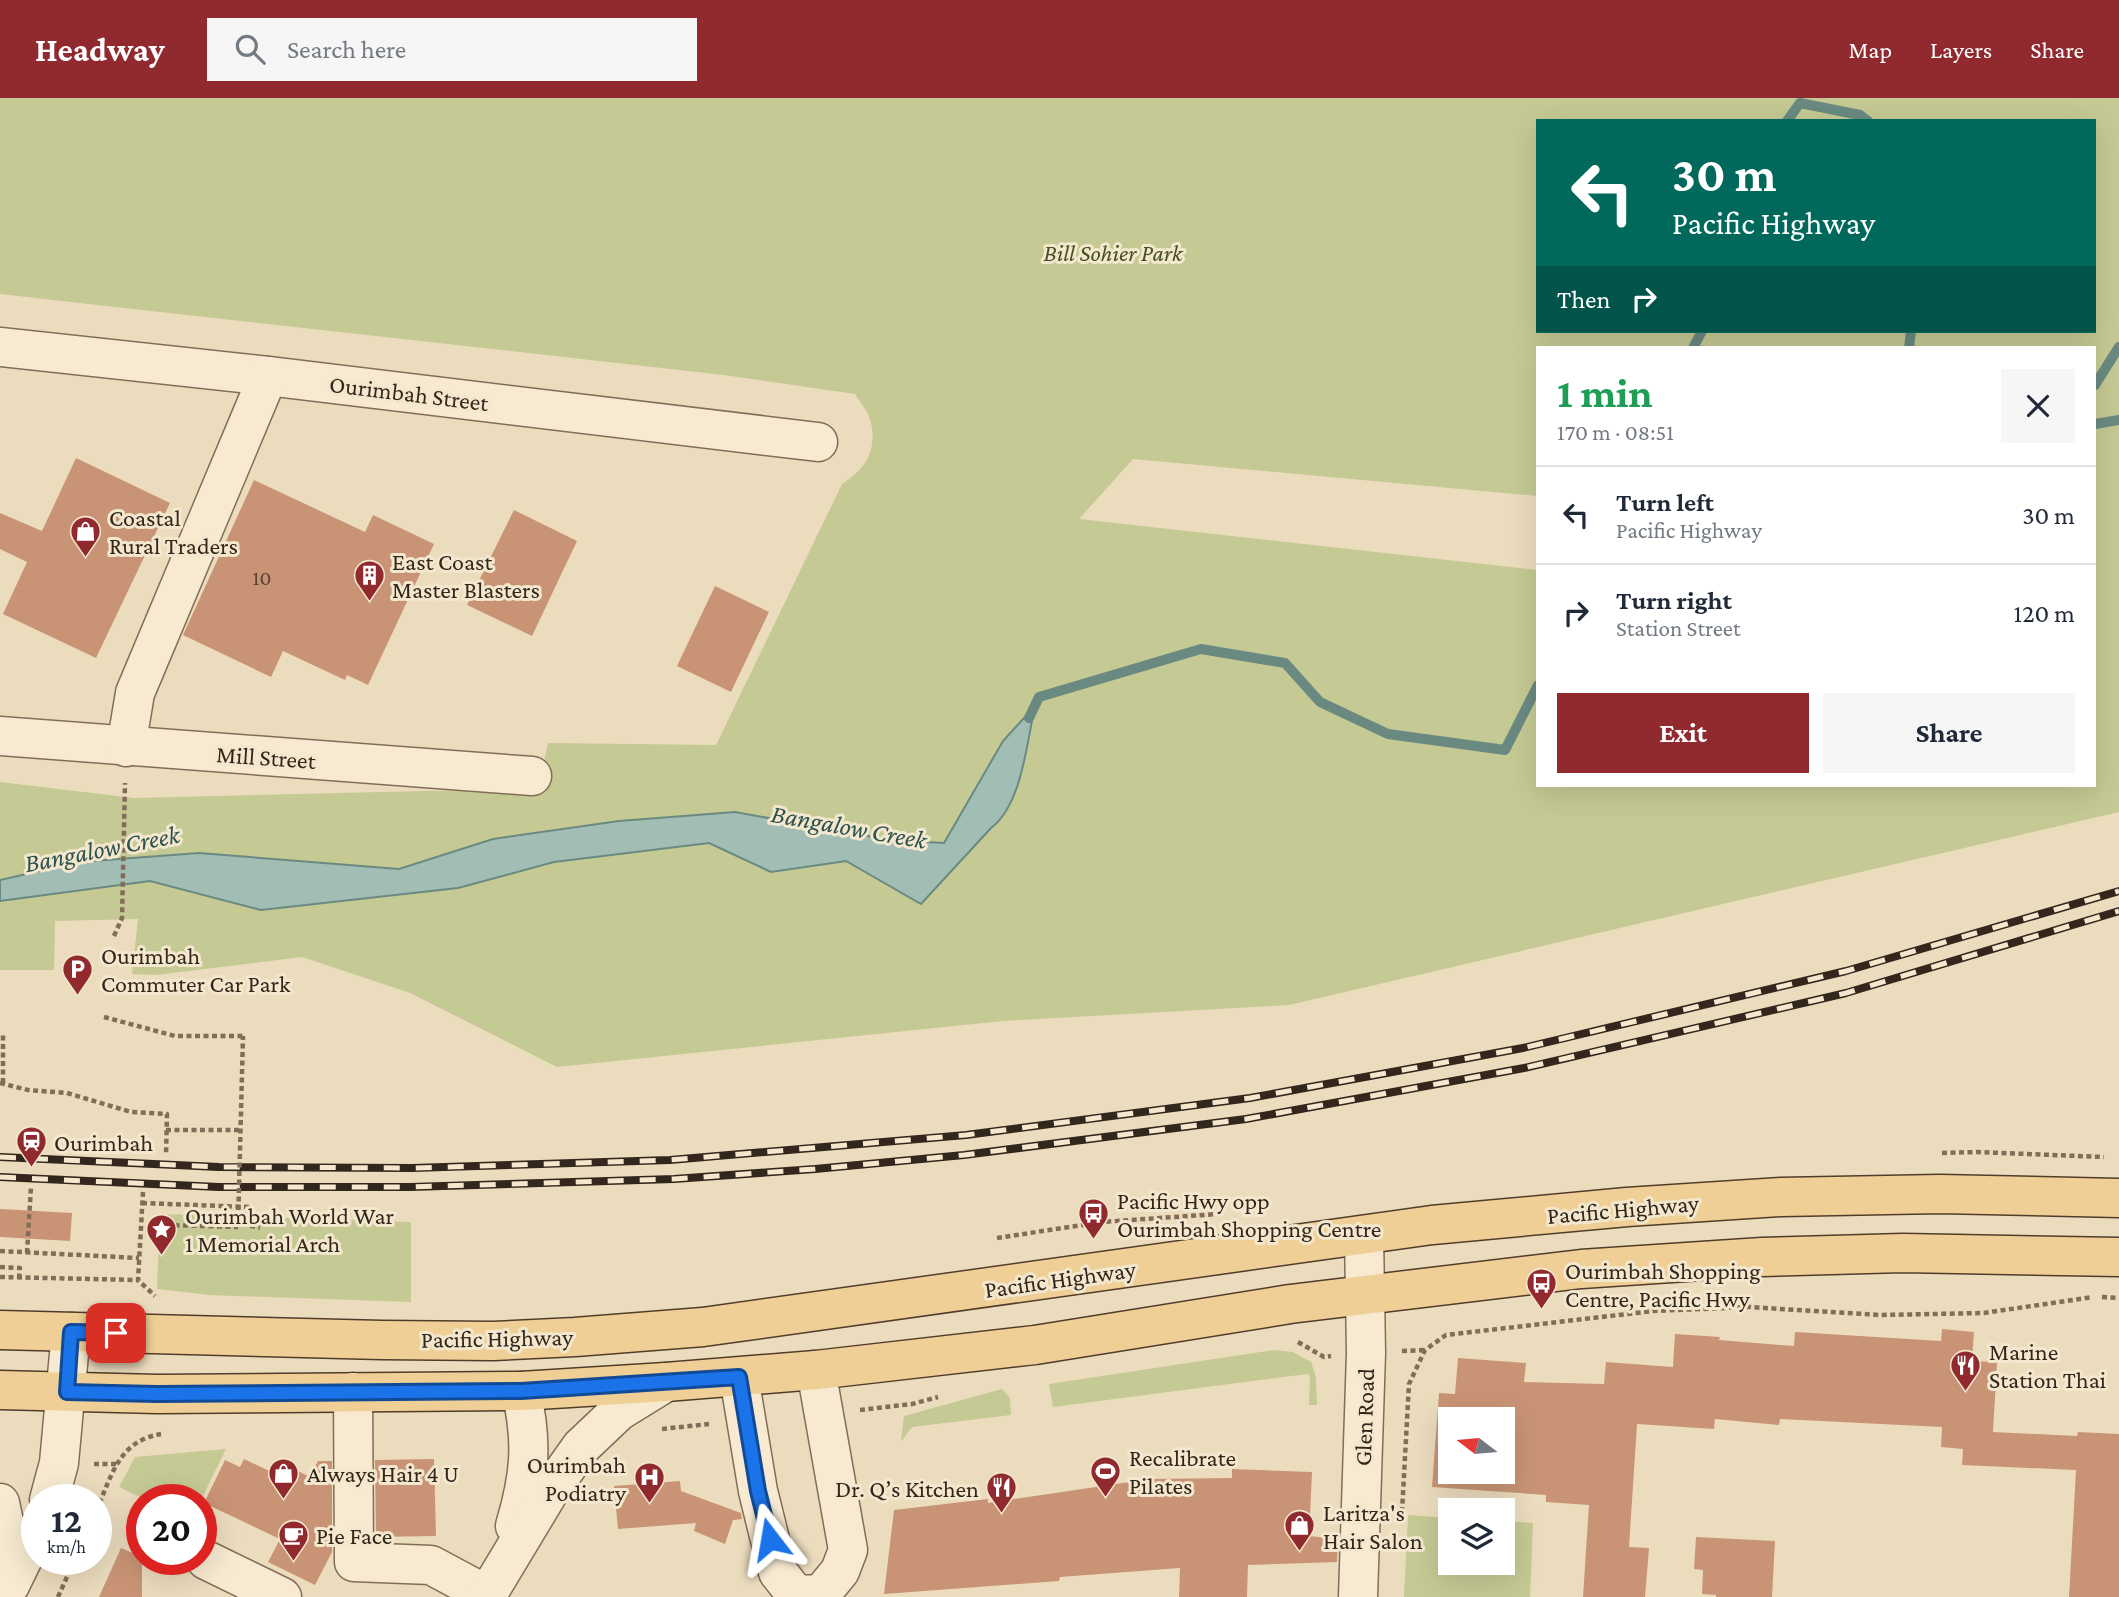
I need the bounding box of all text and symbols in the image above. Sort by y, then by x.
search box [207,18,697,81]
icon: search [231,30,269,68]
text: Headway [35,31,165,68]
text: Search here [287,35,406,64]
text: Map [1848,36,1892,63]
text: Layers [1930,36,1992,63]
text: Share [2030,36,2084,63]
icon: left [1557,147,1648,238]
text: 30 m [1672,147,1777,202]
text: Pacific Highway [1672,205,1875,241]
park label: Bill Sohier Park [1044,239,1184,266]
icon: right [1625,280,1663,318]
text: Then [1557,285,1611,314]
text: 1 min [1557,369,1653,416]
button: close [2001,369,2075,443]
street label: Ourimbah Street [328,370,491,416]
text: 170 m · 08:51 [1557,419,1674,445]
text: Turn left [1616,488,1714,517]
icon: left [1557,496,1595,534]
text: 30 m [2022,501,2075,530]
place label: Coastal Rural Traders [109,504,238,559]
shop icon: Coastal Rural Traders [69,514,103,558]
text: Pacific Highway [1616,517,1762,543]
place label: East Coast Master Blasters [392,548,540,603]
building icon: East Coast Master Blasters [352,558,386,602]
house number: 10 [253,566,271,590]
text: Turn right [1616,586,1732,615]
icon: right [1557,594,1595,632]
text: 120 m [2014,599,2075,628]
text: Station Street [1616,615,1741,641]
button: Exit [1557,693,1809,773]
button: Share [1823,693,2075,773]
street label: Mill Street [215,740,318,774]
water label: Bangalow Creek [769,799,931,855]
water label: Bangalow Creek [22,819,184,878]
place label: Ourimbah Commuter Car Park [101,942,291,997]
parking icon: Ourimbah Commuter Car Park [61,952,95,996]
station icon: Ourimbah [14,1125,48,1169]
place label: Ourimbah [54,1129,153,1156]
place label: Pacific Hwy opp Ourimbah Shopping Centre [1117,1187,1381,1242]
street label: Pacific Highway [1546,1189,1701,1229]
bus stop icon: Pacific Hwy opp Ourimbah Shopping Centre [1077,1197,1111,1241]
place label: Ourimbah World War 1 Memorial Arch [185,1202,395,1257]
place icon: Ourimbah World War 1 Memorial Arch [145,1212,179,1256]
street label: Pacific Highway [983,1255,1138,1303]
place label: Ourimbah Shopping Centre, Pacific Hwy [1565,1257,1761,1312]
bus stop icon: Ourimbah Shopping Centre, Pacific Hwy [1525,1267,1559,1311]
pin [86,1303,146,1363]
icon: arrive [97,1314,135,1352]
street label: Pacific Highway [421,1323,574,1353]
place label: Marine Station Thai [1989,1338,2106,1393]
restaurant icon: Marine Station Thai [1949,1348,1983,1392]
street label: Glen Road [1349,1367,1379,1466]
north arrow [1438,1407,1516,1484]
map controls [1438,1407,1515,1575]
place label: Recalibrate Pilates [1129,1444,1236,1499]
place label: Ourimbah Podiatry [527,1451,627,1506]
sports icon: Recalibrate Pilates [1089,1454,1123,1498]
shop icon: Always Hair 4 U [267,1456,301,1500]
place label: Always Hair 4 U [307,1460,459,1487]
hospital icon: Ourimbah Podiatry [632,1461,666,1505]
restaurant icon: Dr. Q’s Kitchen [985,1471,1019,1515]
place label: Dr. Q’s Kitchen [835,1475,979,1502]
speed limit sign: 20 [126,1484,217,1575]
button: layers [1438,1498,1515,1575]
place label: Laritza's Hair Salon [1323,1499,1423,1554]
text: 12 [51,1501,82,1540]
position arrow [733,1502,807,1576]
shop icon: Laritza's Hair Salon [1283,1509,1317,1553]
cafe icon: Pie Face [276,1518,310,1562]
place label: Pie Face [316,1522,392,1549]
text: km/h [47,1537,86,1557]

